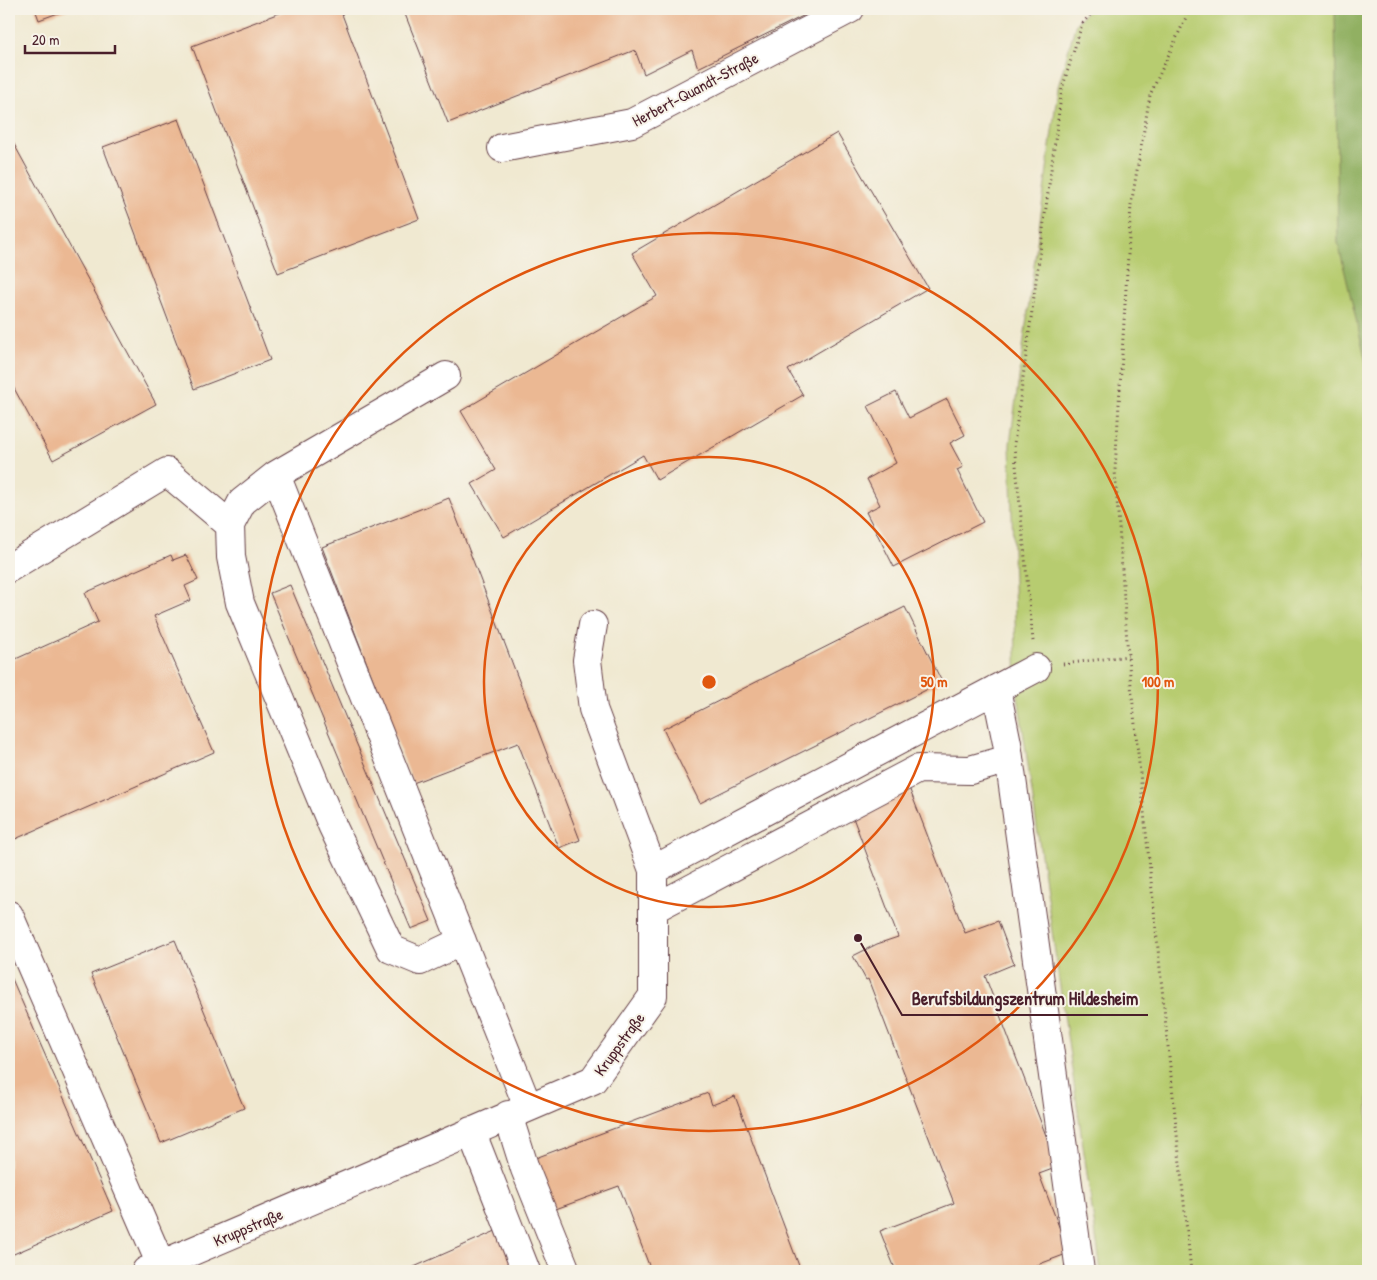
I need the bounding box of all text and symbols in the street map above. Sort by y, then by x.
scale bar [25,22,115,54]
text: 20 m [32,29,59,50]
street label: Herbert-Quandt-Straße [628,46,762,132]
text: 50 m [921,671,947,692]
text: 100 m [1142,671,1174,692]
centre of rings [700,673,718,691]
callout: Berufsbildungszentrum Hildesheim [902,982,1148,1015]
text: Berufsbildungszentrum Hildesheim [912,986,1138,1012]
street label: Kruppstraße [588,1007,650,1080]
street label: Kruppstraße [210,1202,287,1251]

